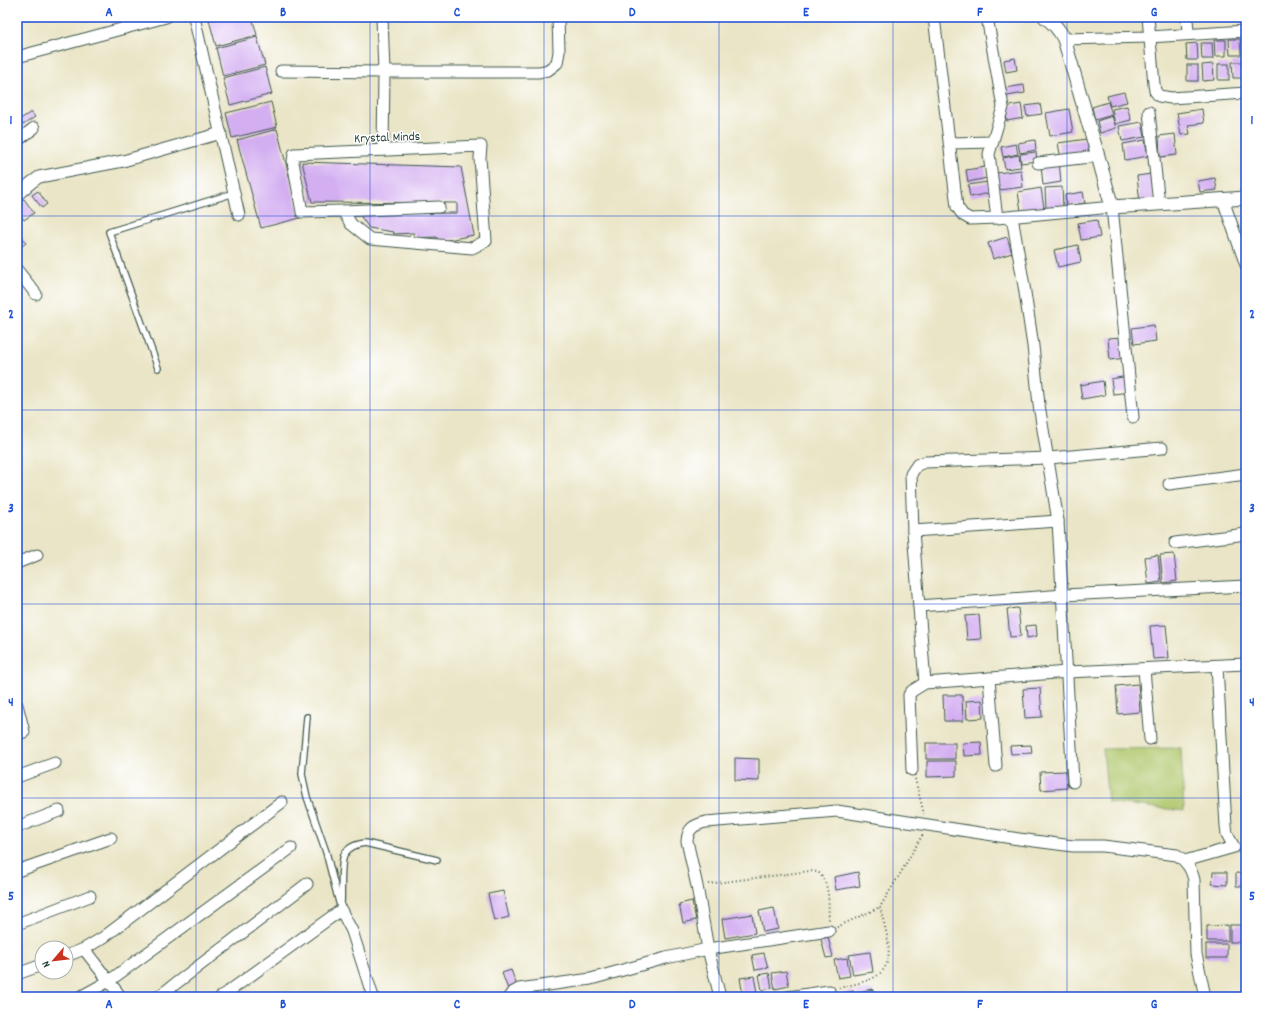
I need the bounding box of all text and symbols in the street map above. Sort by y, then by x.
text: A [105,4,113,23]
text: B [280,4,286,23]
text: C [454,4,461,23]
text: D [629,4,636,23]
text: E [803,4,810,23]
text: F [977,4,983,23]
text: G [1151,4,1158,23]
text: 1 [10,112,13,131]
text: 1 [1251,112,1254,131]
street label: Krystal Minds [354,128,420,149]
text: 2 [8,306,14,325]
text: 2 [1249,306,1255,325]
text: 3 [8,500,14,519]
text: 3 [1249,500,1255,519]
text: 4 [8,694,14,713]
text: 4 [1249,694,1255,713]
text: 5 [8,888,14,907]
text: 5 [1249,888,1255,907]
north arrow [34,940,74,980]
text: N [38,957,55,970]
text: A [105,996,113,1014]
text: B [280,996,286,1014]
text: C [454,996,461,1014]
text: D [629,996,636,1014]
text: E [803,996,810,1014]
text: F [977,996,983,1014]
text: G [1151,996,1158,1014]

